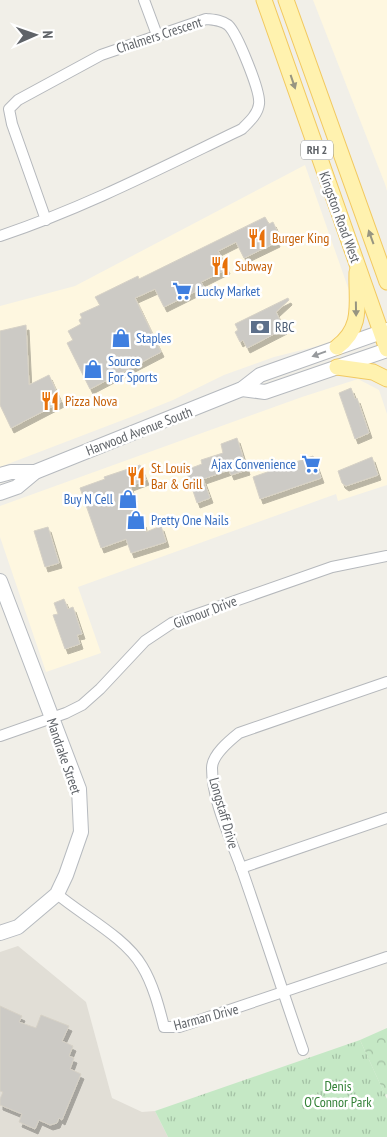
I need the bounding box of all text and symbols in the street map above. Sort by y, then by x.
north arrow [10,10,60,60]
street label: Chalmers Crescent [114,13,204,57]
text: N [39,30,57,39]
one-way arrow [290,75,297,90]
road number: RH 2 [301,140,333,160]
street label: Kingston Road West [315,169,365,265]
restaurant icon: Burger King [246,227,268,249]
place label: Burger King [272,229,329,247]
one-way arrow [367,229,374,244]
restaurant icon: Subway [209,255,231,277]
place label: Subway [235,257,273,275]
supermarket icon: Lucky Market [171,280,193,302]
place label: Lucky Market [197,282,260,300]
one-way arrow [352,301,360,317]
bank icon: RBC [249,316,271,338]
place label: RBC [275,318,295,336]
shop icon: Staples [110,327,132,349]
place label: Staples [136,329,172,347]
one-way arrow [311,350,326,358]
place label: Source For Sports [108,352,158,386]
shop icon: Source For Sports [82,358,104,380]
restaurant icon: Pizza Nova [39,390,61,412]
place label: Pizza Nova [65,392,117,410]
street label: Harwood Avenue South [83,402,195,460]
supermarket icon: Ajax Convenience [300,453,322,475]
place label: Ajax Convenience [211,455,296,473]
place label: St. Louis Bar & Grill [151,459,203,493]
restaurant icon: St. Louis Bar & Grill [125,465,147,487]
shop icon: Buy N Cell [117,488,139,510]
place label: Buy N Cell [64,490,114,508]
shop icon: Pretty One Nails [125,509,147,531]
place label: Pretty One Nails [151,511,229,529]
street label: Gilmour Drive [171,592,240,632]
street label: Mandrake Street [43,716,85,797]
street label: Longstaff Drive [205,775,243,851]
street label: Harman Drive [172,1000,241,1034]
park label: Denis O'Connor Park [304,1077,372,1111]

